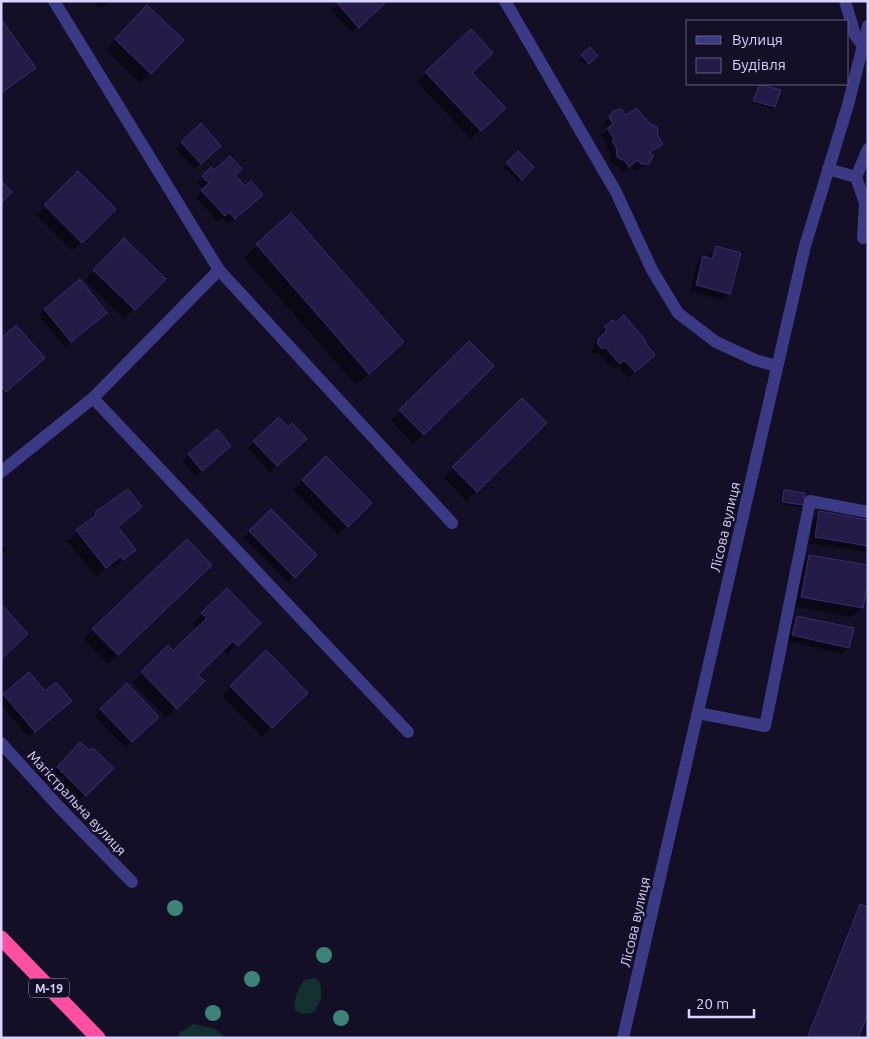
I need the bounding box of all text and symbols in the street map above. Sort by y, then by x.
legend [686,20,849,85]
text: Вулиця [732,31,783,48]
text: Будівля [732,56,786,73]
street label: Лісова вулиця [707,480,743,574]
street label: Магістральна вулиця [24,747,130,859]
street label: Лісова вулиця [617,875,653,969]
road number: М-19 [29,978,69,998]
scale bar [689,986,754,1018]
text: 20 m [696,995,729,1012]

